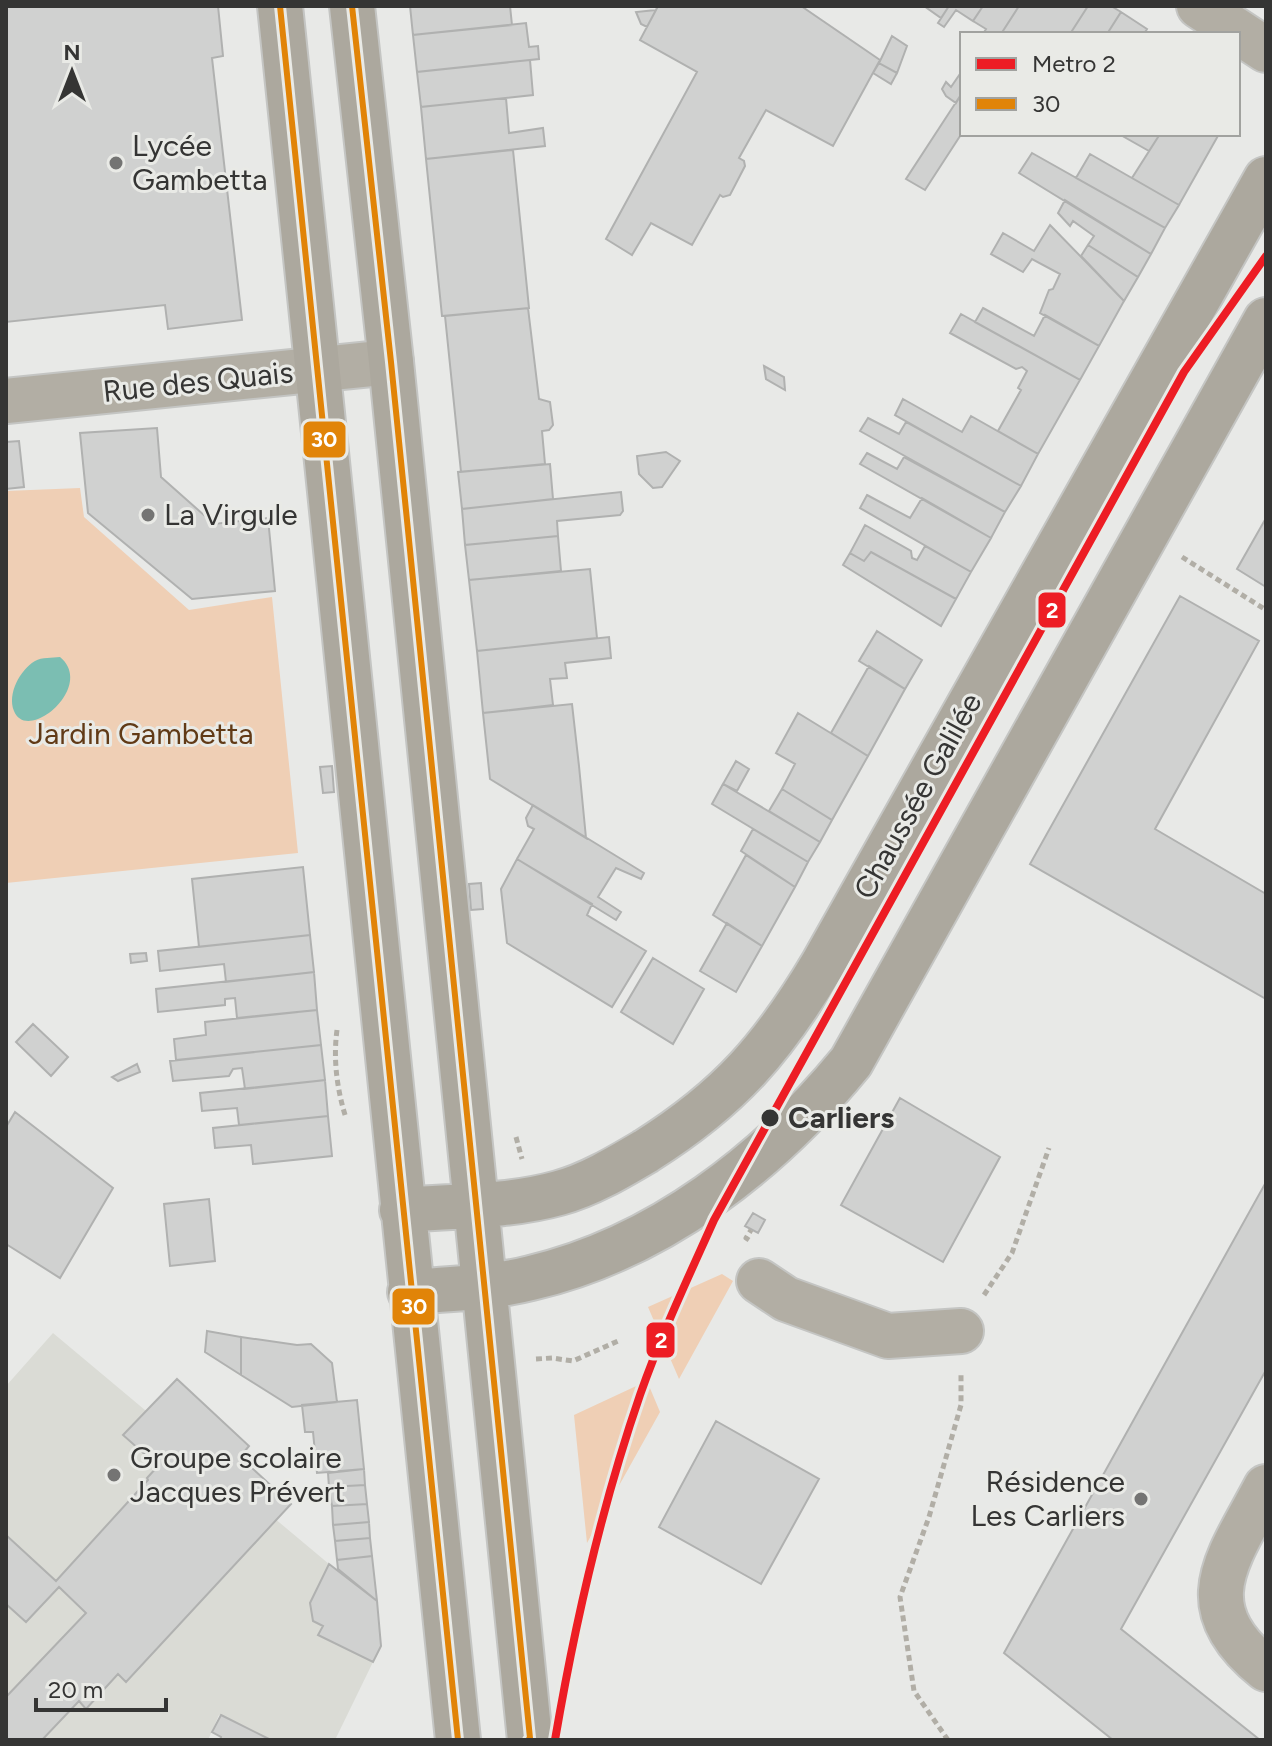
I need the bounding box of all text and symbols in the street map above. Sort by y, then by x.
north arrow [32,32,112,112]
legend [960,32,1240,136]
text: N [63,39,81,66]
text: Metro 2 [1032,49,1116,78]
text: 30 [1032,89,1060,118]
place label: Lycée Gambetta [132,127,268,198]
marker: Lycée Gambetta [107,154,125,172]
street label: Rue des Quais [101,353,295,410]
line badge: 30 [302,420,347,459]
text: 30 [311,426,337,453]
place label: La Virgule [164,496,298,533]
marker: La Virgule [139,506,157,524]
line badge: 2 [1037,591,1067,629]
text: 2 [1046,597,1058,624]
street label: Chaussée Galilée [846,686,989,905]
park label: Jardin Gambetta [28,715,254,752]
place label: Carliers [788,1099,894,1136]
marker: Carliers [759,1107,781,1129]
line badge: 30 [391,1287,436,1326]
text: 30 [401,1293,427,1320]
line badge: 2 [645,1321,676,1359]
text: 2 [655,1327,667,1354]
place label: Groupe scolaire Jacques Prévert [130,1439,345,1510]
place label: Résidence Les Carliers [971,1463,1125,1534]
marker: Groupe scolaire Jacques Prévert [105,1466,123,1484]
marker: Résidence Les Carliers [1132,1490,1150,1508]
scale bar [36,1662,166,1712]
text: 20 m [48,1675,103,1704]

